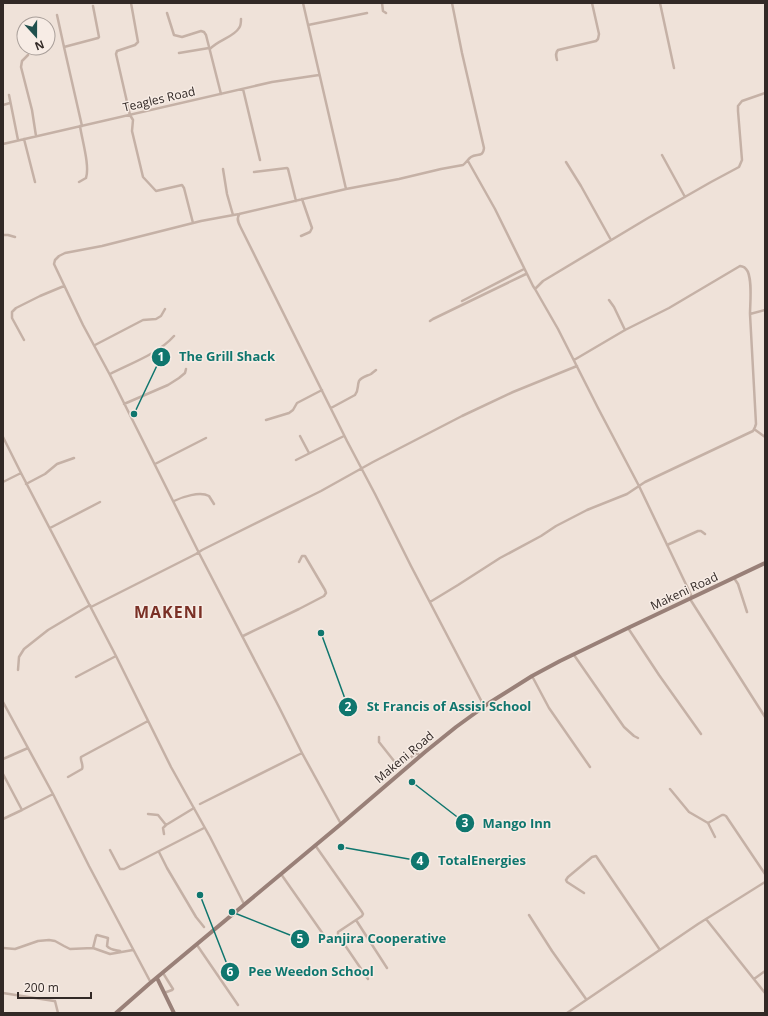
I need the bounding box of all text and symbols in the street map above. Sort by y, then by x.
north arrow [16,16,56,56]
text: N [33,37,47,54]
street label: Teagles Road [121,82,197,116]
callout: The Grill Shack [151,344,283,369]
text: The Grill Shack [179,347,276,365]
text: 1 [158,348,164,365]
street label: Makeni Road [647,568,721,614]
district label: MAKENI [134,601,204,623]
callout: St Francis of Assisi School [338,694,539,719]
text: St Francis of Assisi School [367,697,531,715]
text: 2 [345,698,352,715]
street label: Makeni Road [371,727,437,787]
callout: Mango Inn [455,811,559,836]
text: 3 [462,814,469,831]
text: Mango Inn [483,814,551,832]
callout: TotalEnergies [410,848,534,873]
text: TotalEnergies [438,851,526,869]
text: 4 [417,852,424,869]
callout: Panjira Cooperative [290,926,454,951]
text: Panjira Cooperative [318,929,446,947]
text: 5 [297,930,304,947]
callout: Pee Weedon School [220,959,382,984]
text: Pee Weedon School [248,962,374,980]
text: 6 [227,963,234,980]
scale bar [18,974,91,1000]
text: 200 m [24,979,59,996]

